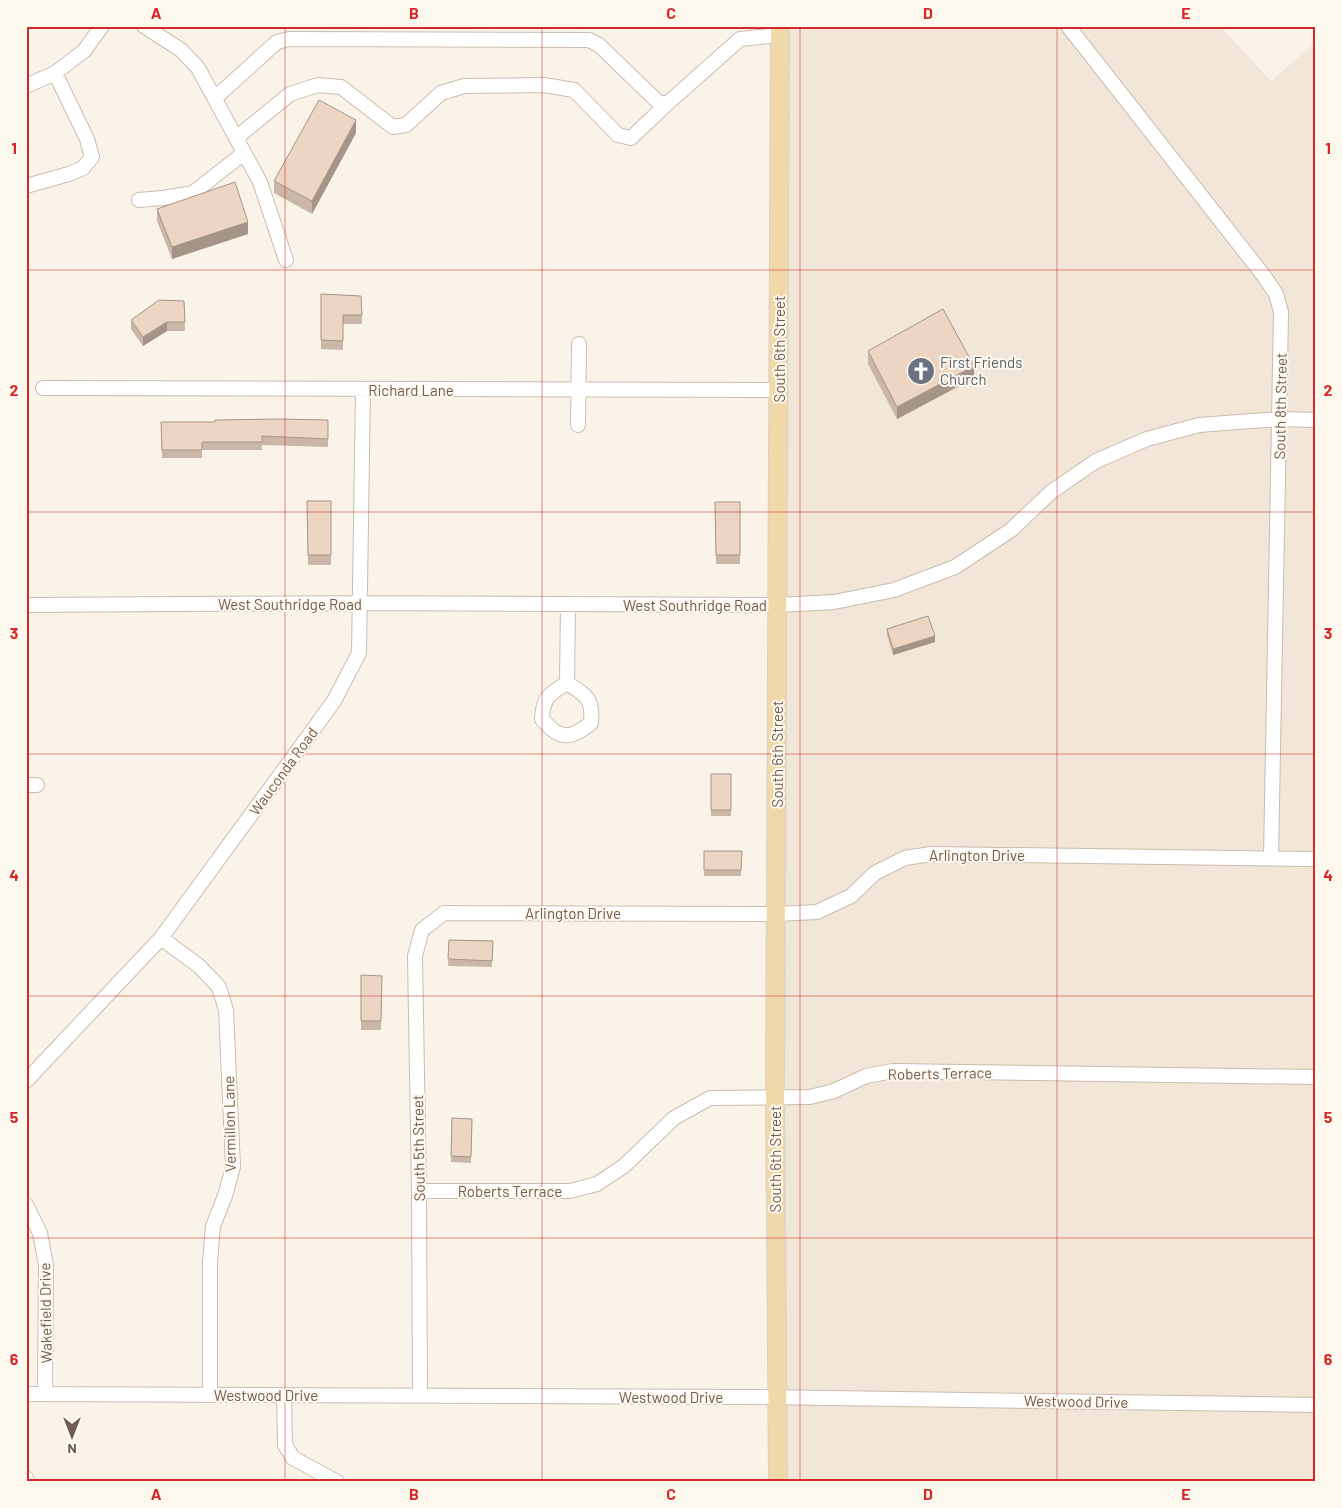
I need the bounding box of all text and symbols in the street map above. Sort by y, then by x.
text: A [151,3,162,22]
text: B [409,3,419,22]
text: C [666,3,676,22]
text: D [923,3,933,22]
text: E [1181,3,1191,22]
text: 1 [11,138,17,157]
text: 1 [1325,138,1331,157]
street label: South 6th Street [770,296,788,402]
street label: South 8th Street [1270,352,1290,460]
place label: First Friends Church [940,353,1022,388]
church icon: First Friends Church [906,356,936,386]
text: 2 [10,380,19,399]
text: 2 [1324,380,1333,399]
street label: Richard Lane [368,381,454,399]
street label: West Southridge Road [218,595,362,613]
street label: West Southridge Road [623,596,767,614]
text: 3 [10,623,18,642]
text: 3 [1324,623,1332,642]
street label: South 6th Street [768,701,786,807]
street label: Wauconda Road [245,724,321,818]
street label: Arlington Drive [929,846,1025,864]
text: 4 [9,865,19,884]
text: 4 [1323,865,1333,884]
street label: Arlington Drive [525,904,621,922]
street label: Roberts Terrace [888,1063,992,1083]
street label: Vermillon Lane [219,1076,239,1172]
street label: South 5th Street [408,1094,428,1202]
street label: South 6th Street [766,1106,784,1212]
text: 5 [10,1107,19,1126]
text: 5 [1324,1107,1333,1126]
street label: Roberts Terrace [458,1182,562,1200]
street label: Wakefield Drive [35,1263,55,1363]
text: 6 [10,1349,19,1368]
text: 6 [1324,1349,1333,1368]
street label: Westwood Drive [214,1386,318,1404]
street label: Westwood Drive [619,1388,723,1406]
street label: Westwood Drive [1024,1391,1128,1411]
north arrow [48,1410,98,1460]
text: N [67,1441,77,1458]
text: A [151,1484,162,1503]
text: B [409,1484,419,1503]
text: C [666,1484,676,1503]
text: D [923,1484,933,1503]
text: E [1181,1484,1191,1503]

